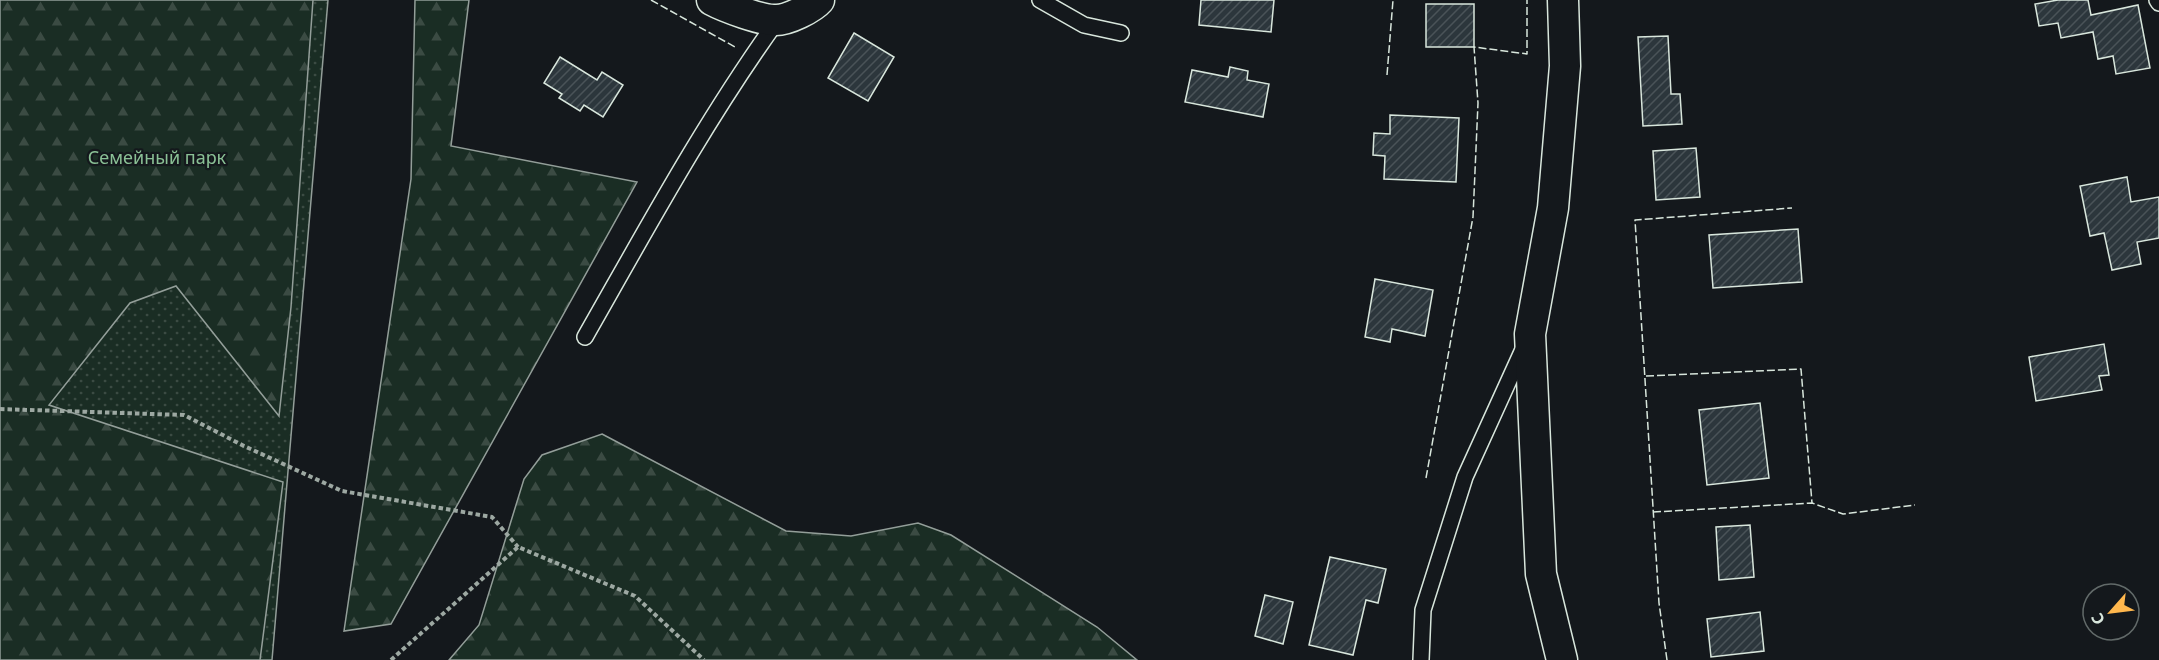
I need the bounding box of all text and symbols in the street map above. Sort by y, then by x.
park label: Семейный парк [88,145,227,169]
north arrow [2081,582,2141,642]
text: С [2086,609,2110,629]

